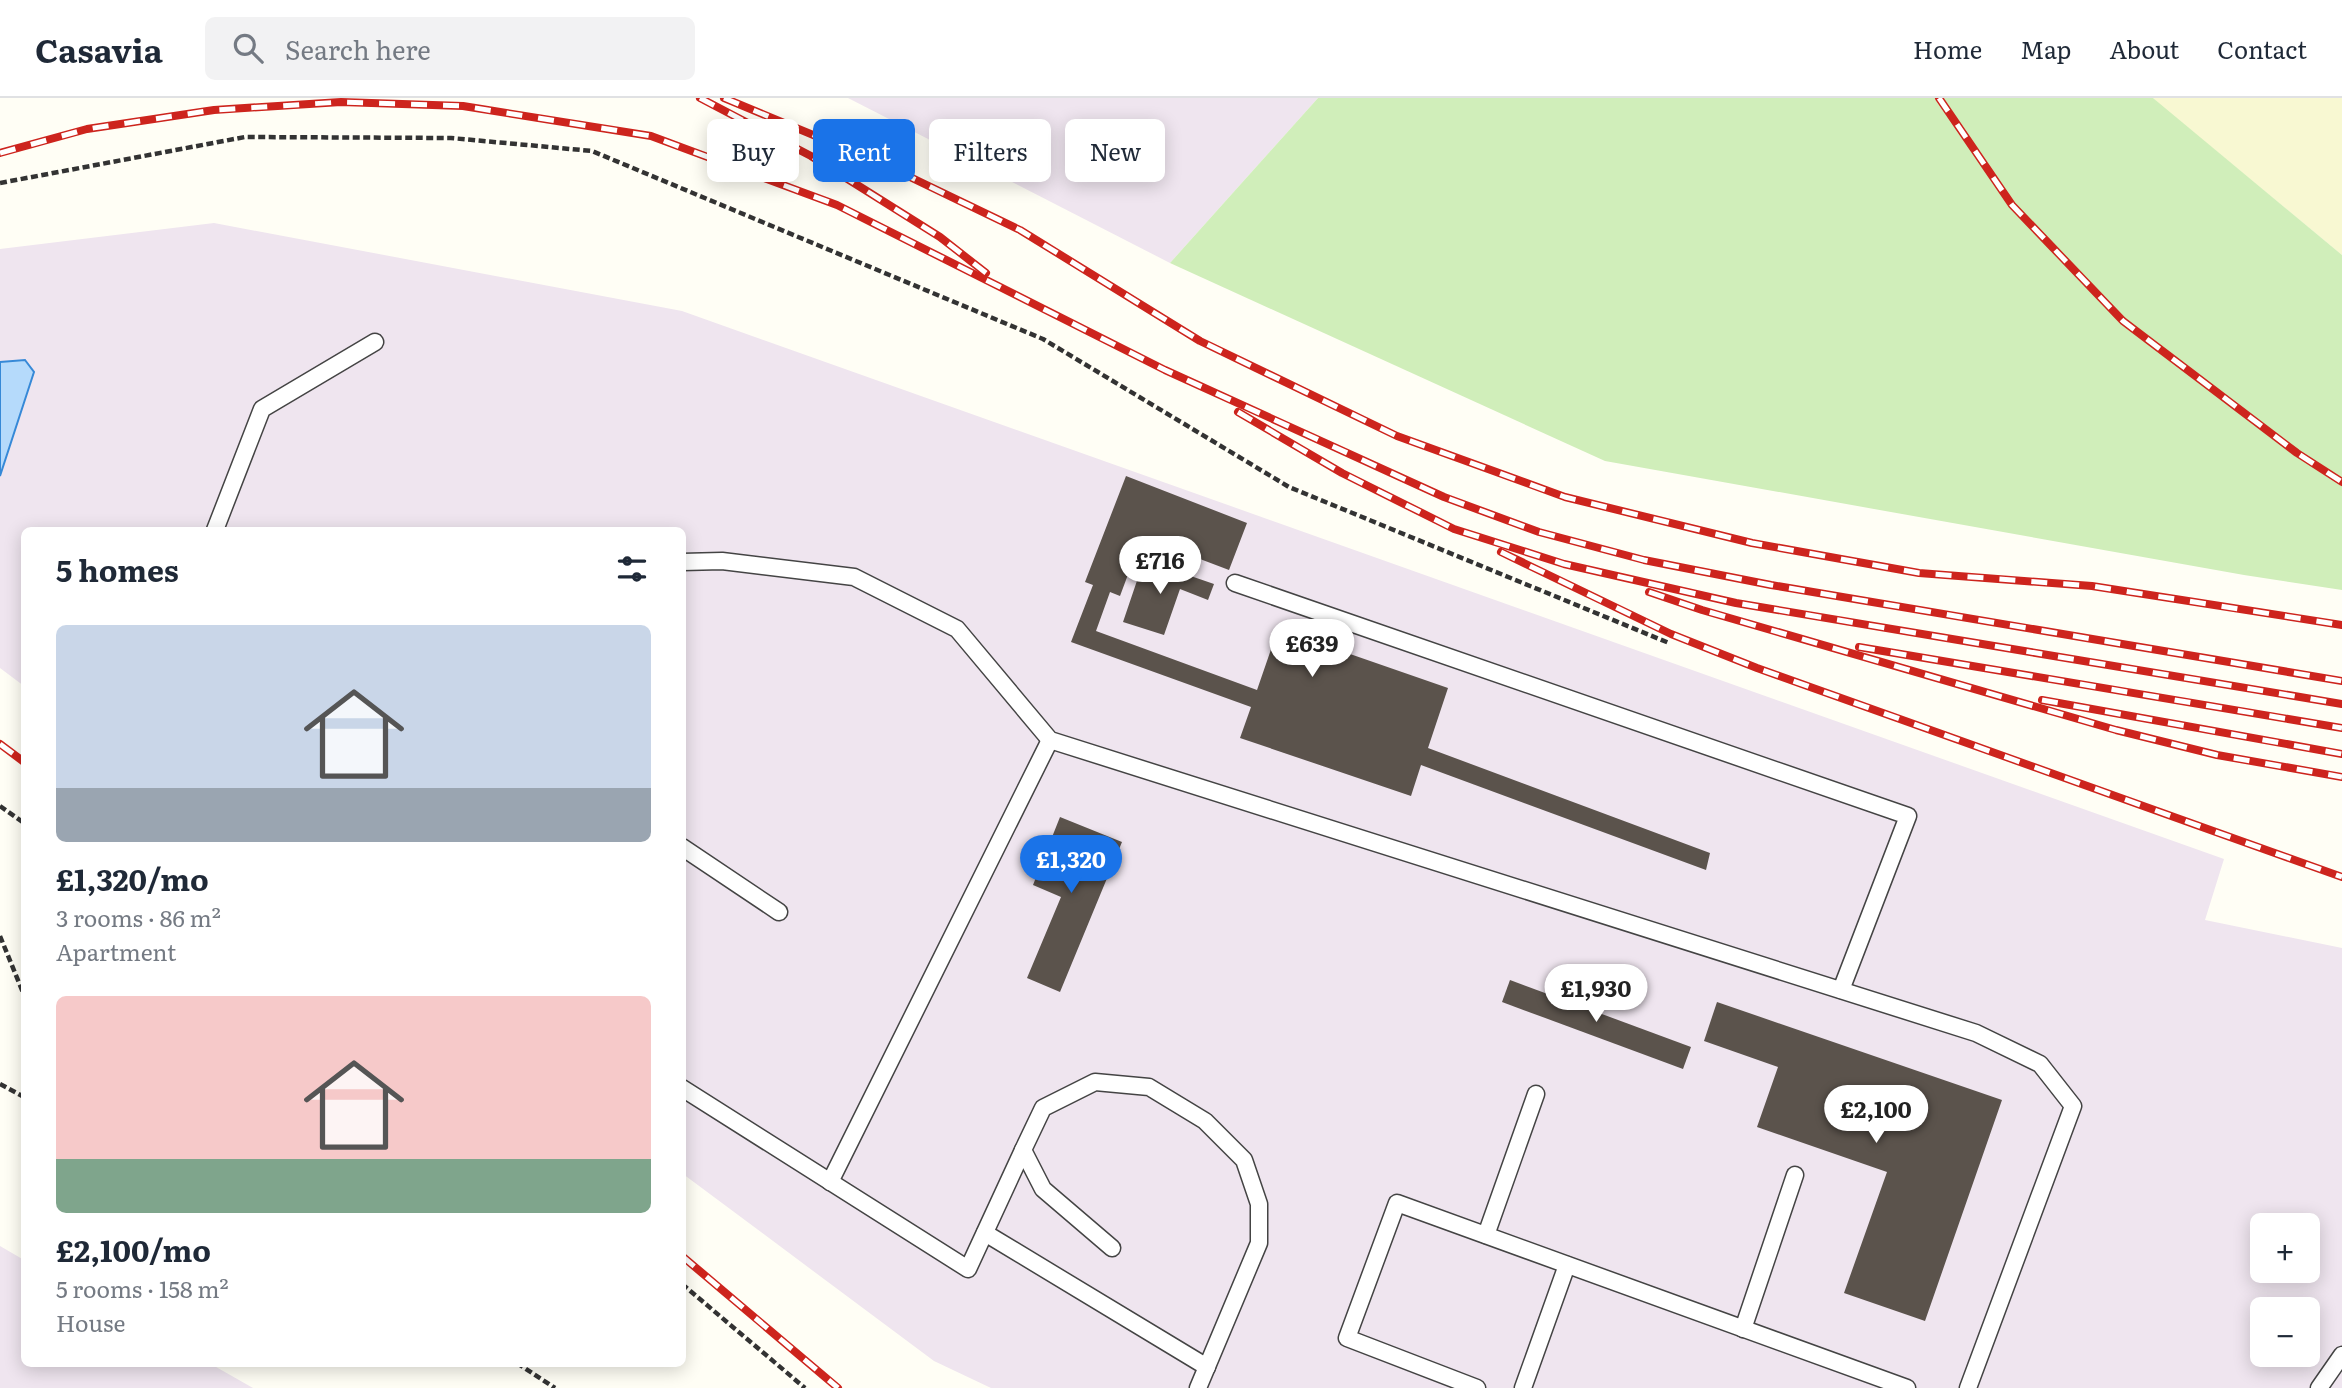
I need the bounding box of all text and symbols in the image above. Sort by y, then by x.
search box [205,17,695,80]
text: Casavia [35,24,163,73]
icon: search [229,29,267,67]
text: Search here [285,29,431,68]
text: Home [1913,31,1982,66]
text: Map [2020,31,2071,66]
text: About [2109,31,2179,66]
text: Contact [2217,31,2307,66]
chip: Buy [707,119,799,182]
chip: Rent [813,119,915,182]
chip: Filters [929,119,1051,182]
chip: New [1065,119,1165,182]
pin: £716 [1119,536,1201,596]
text: £716 [1135,542,1185,576]
text: 5 homes [56,547,179,591]
icon: filters [613,550,651,588]
pin: £639 [1271,620,1353,679]
text: £639 [1285,625,1339,659]
icon: home [291,671,417,797]
pin: £1,320 [1014,836,1128,895]
text: £1,320 [1036,841,1106,875]
text: £1,320/mo [56,856,209,900]
text: 3 rooms · 86 m² [56,900,221,934]
text: Apartment [56,934,176,968]
pin: £1,930 [1539,964,1653,1024]
text: £1,930 [1561,970,1631,1004]
icon: home [291,1042,417,1168]
pin: £2,100 [1819,1086,1933,1145]
text: £2,100 [1840,1091,1912,1125]
map controls [2250,1213,2320,1367]
button: + [2250,1213,2320,1283]
text: £2,100/mo [56,1227,211,1271]
text: 5 rooms · 158 m² [56,1271,229,1305]
button: − [2250,1297,2320,1367]
text: House [56,1305,125,1339]

